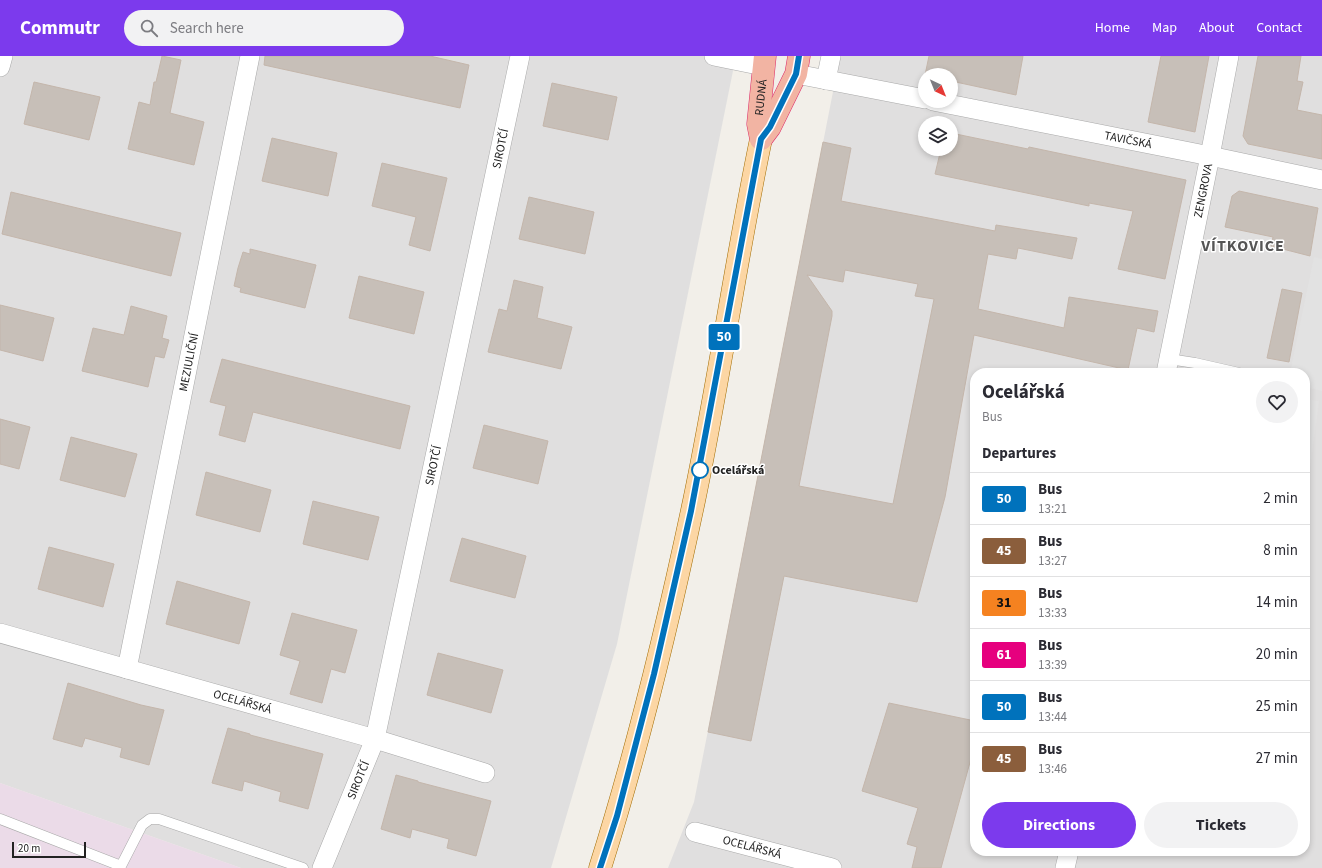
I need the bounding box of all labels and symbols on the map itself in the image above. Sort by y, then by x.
north arrow [918,68,958,108]
street label: RUDNÁ [750,78,771,116]
street label: SIROTČÍ [488,126,513,170]
street label: TAVIČSKÁ [1103,127,1154,153]
street label: ZENGROVA [1189,162,1217,219]
district label: VÍTKOVICE [1200,235,1285,257]
line badge: 50 [706,324,742,350]
street label: MEZIULIČNÍ [174,331,203,393]
street label: SIROTČÍ [421,443,446,487]
marker: Ocelářská [691,461,709,479]
place label: Ocelářská [712,462,764,479]
street label: OCELÁŘSKÁ [211,685,274,718]
street label: SIROTČÍ [343,757,374,802]
street label: OCELÁŘSKÁ [721,831,784,863]
scale bar [12,840,86,859]

